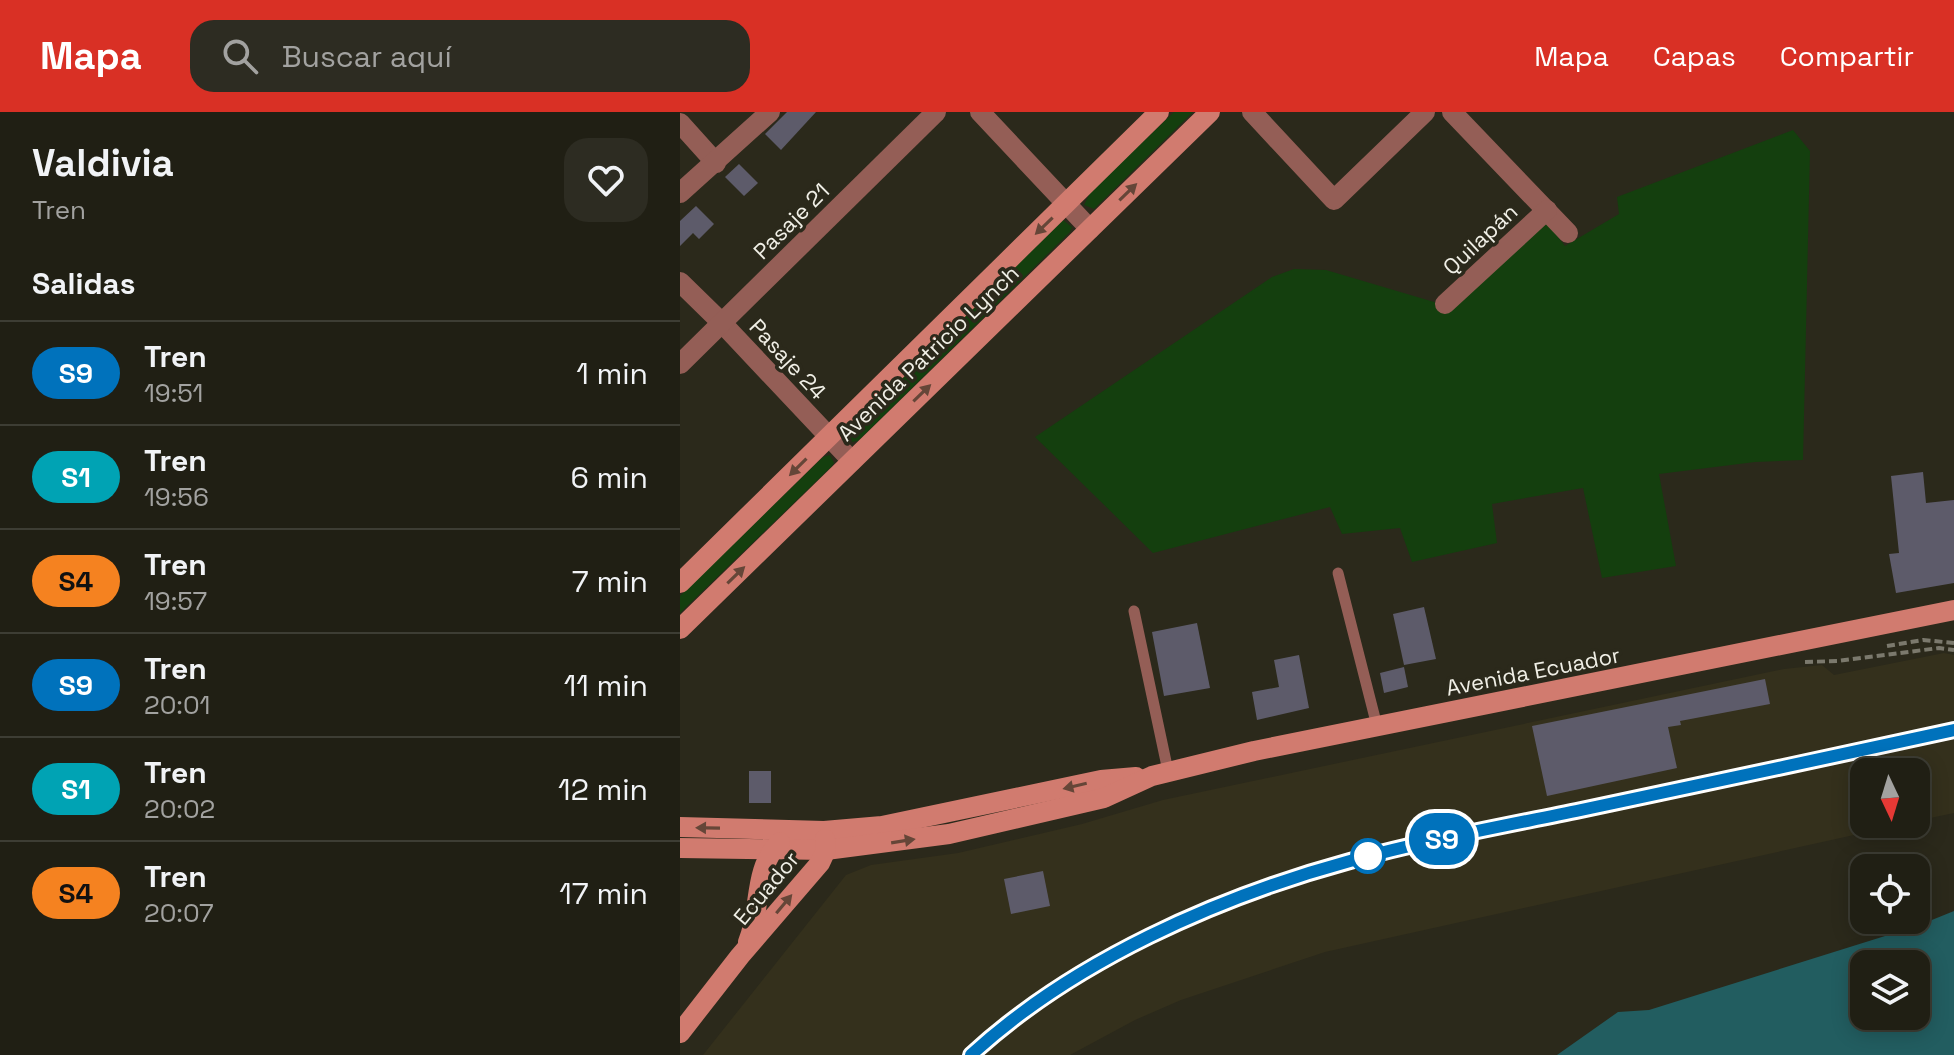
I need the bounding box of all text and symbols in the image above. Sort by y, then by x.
search box [190,20,750,92]
text: Mapa [40,32,142,80]
icon: search [218,34,262,78]
text: Buscar aquí [282,37,452,76]
text: Mapa [1534,38,1609,74]
text: Capas [1653,38,1736,74]
text: Compartir [1780,38,1914,74]
button: heart [564,138,648,222]
text: Valdivia [32,139,174,187]
street label: Pasaje 21 [747,177,835,265]
one-way arrow [1118,183,1137,202]
text: Tren [32,193,86,227]
street label: Quilapán [1437,197,1523,281]
one-way arrow [1035,216,1054,234]
street label: Avenida Patricio Lynch [831,259,1025,447]
text: Salidas [32,264,136,303]
street label: Pasaje 24 [744,313,833,405]
text: Tren [144,337,207,376]
text: 1 min [576,354,648,393]
text: S9 [59,355,93,391]
text: 19:51 [144,376,203,410]
one-way arrow [912,384,931,403]
text: Tren [144,441,207,480]
one-way arrow [789,457,808,475]
text: 6 min [570,458,648,497]
text: S1 [61,459,91,495]
text: 19:56 [144,480,209,514]
text: Tren [144,545,207,584]
text: 7 min [572,562,648,601]
text: S4 [59,563,93,599]
one-way arrow [726,566,745,584]
text: 19:57 [144,584,207,618]
street label: Avenida Ecuador [1444,640,1622,702]
text: Tren [144,649,207,688]
text: 11 min [564,666,648,705]
text: S9 [59,667,93,703]
text: 20:01 [144,688,210,722]
text: Tren [144,753,207,792]
north arrow [1850,758,1930,838]
map controls [1850,758,1930,1030]
text: 12 min [558,770,648,809]
text: S1 [61,771,91,807]
one-way arrow [1062,780,1087,793]
text: 20:02 [144,792,215,826]
line badge: S9 [1406,813,1478,865]
text: S9 [1425,821,1459,857]
one-way arrow [695,822,720,834]
one-way arrow [891,834,916,847]
unlabelled marker [1351,839,1385,873]
street label: Ecuador [727,846,805,930]
button: locate [1850,854,1930,934]
text: Tren [144,857,207,896]
text: 17 min [559,874,648,913]
text: S4 [59,875,93,911]
one-way arrow [775,894,793,914]
text: 20:07 [144,896,214,930]
button: layers [1850,950,1930,1030]

